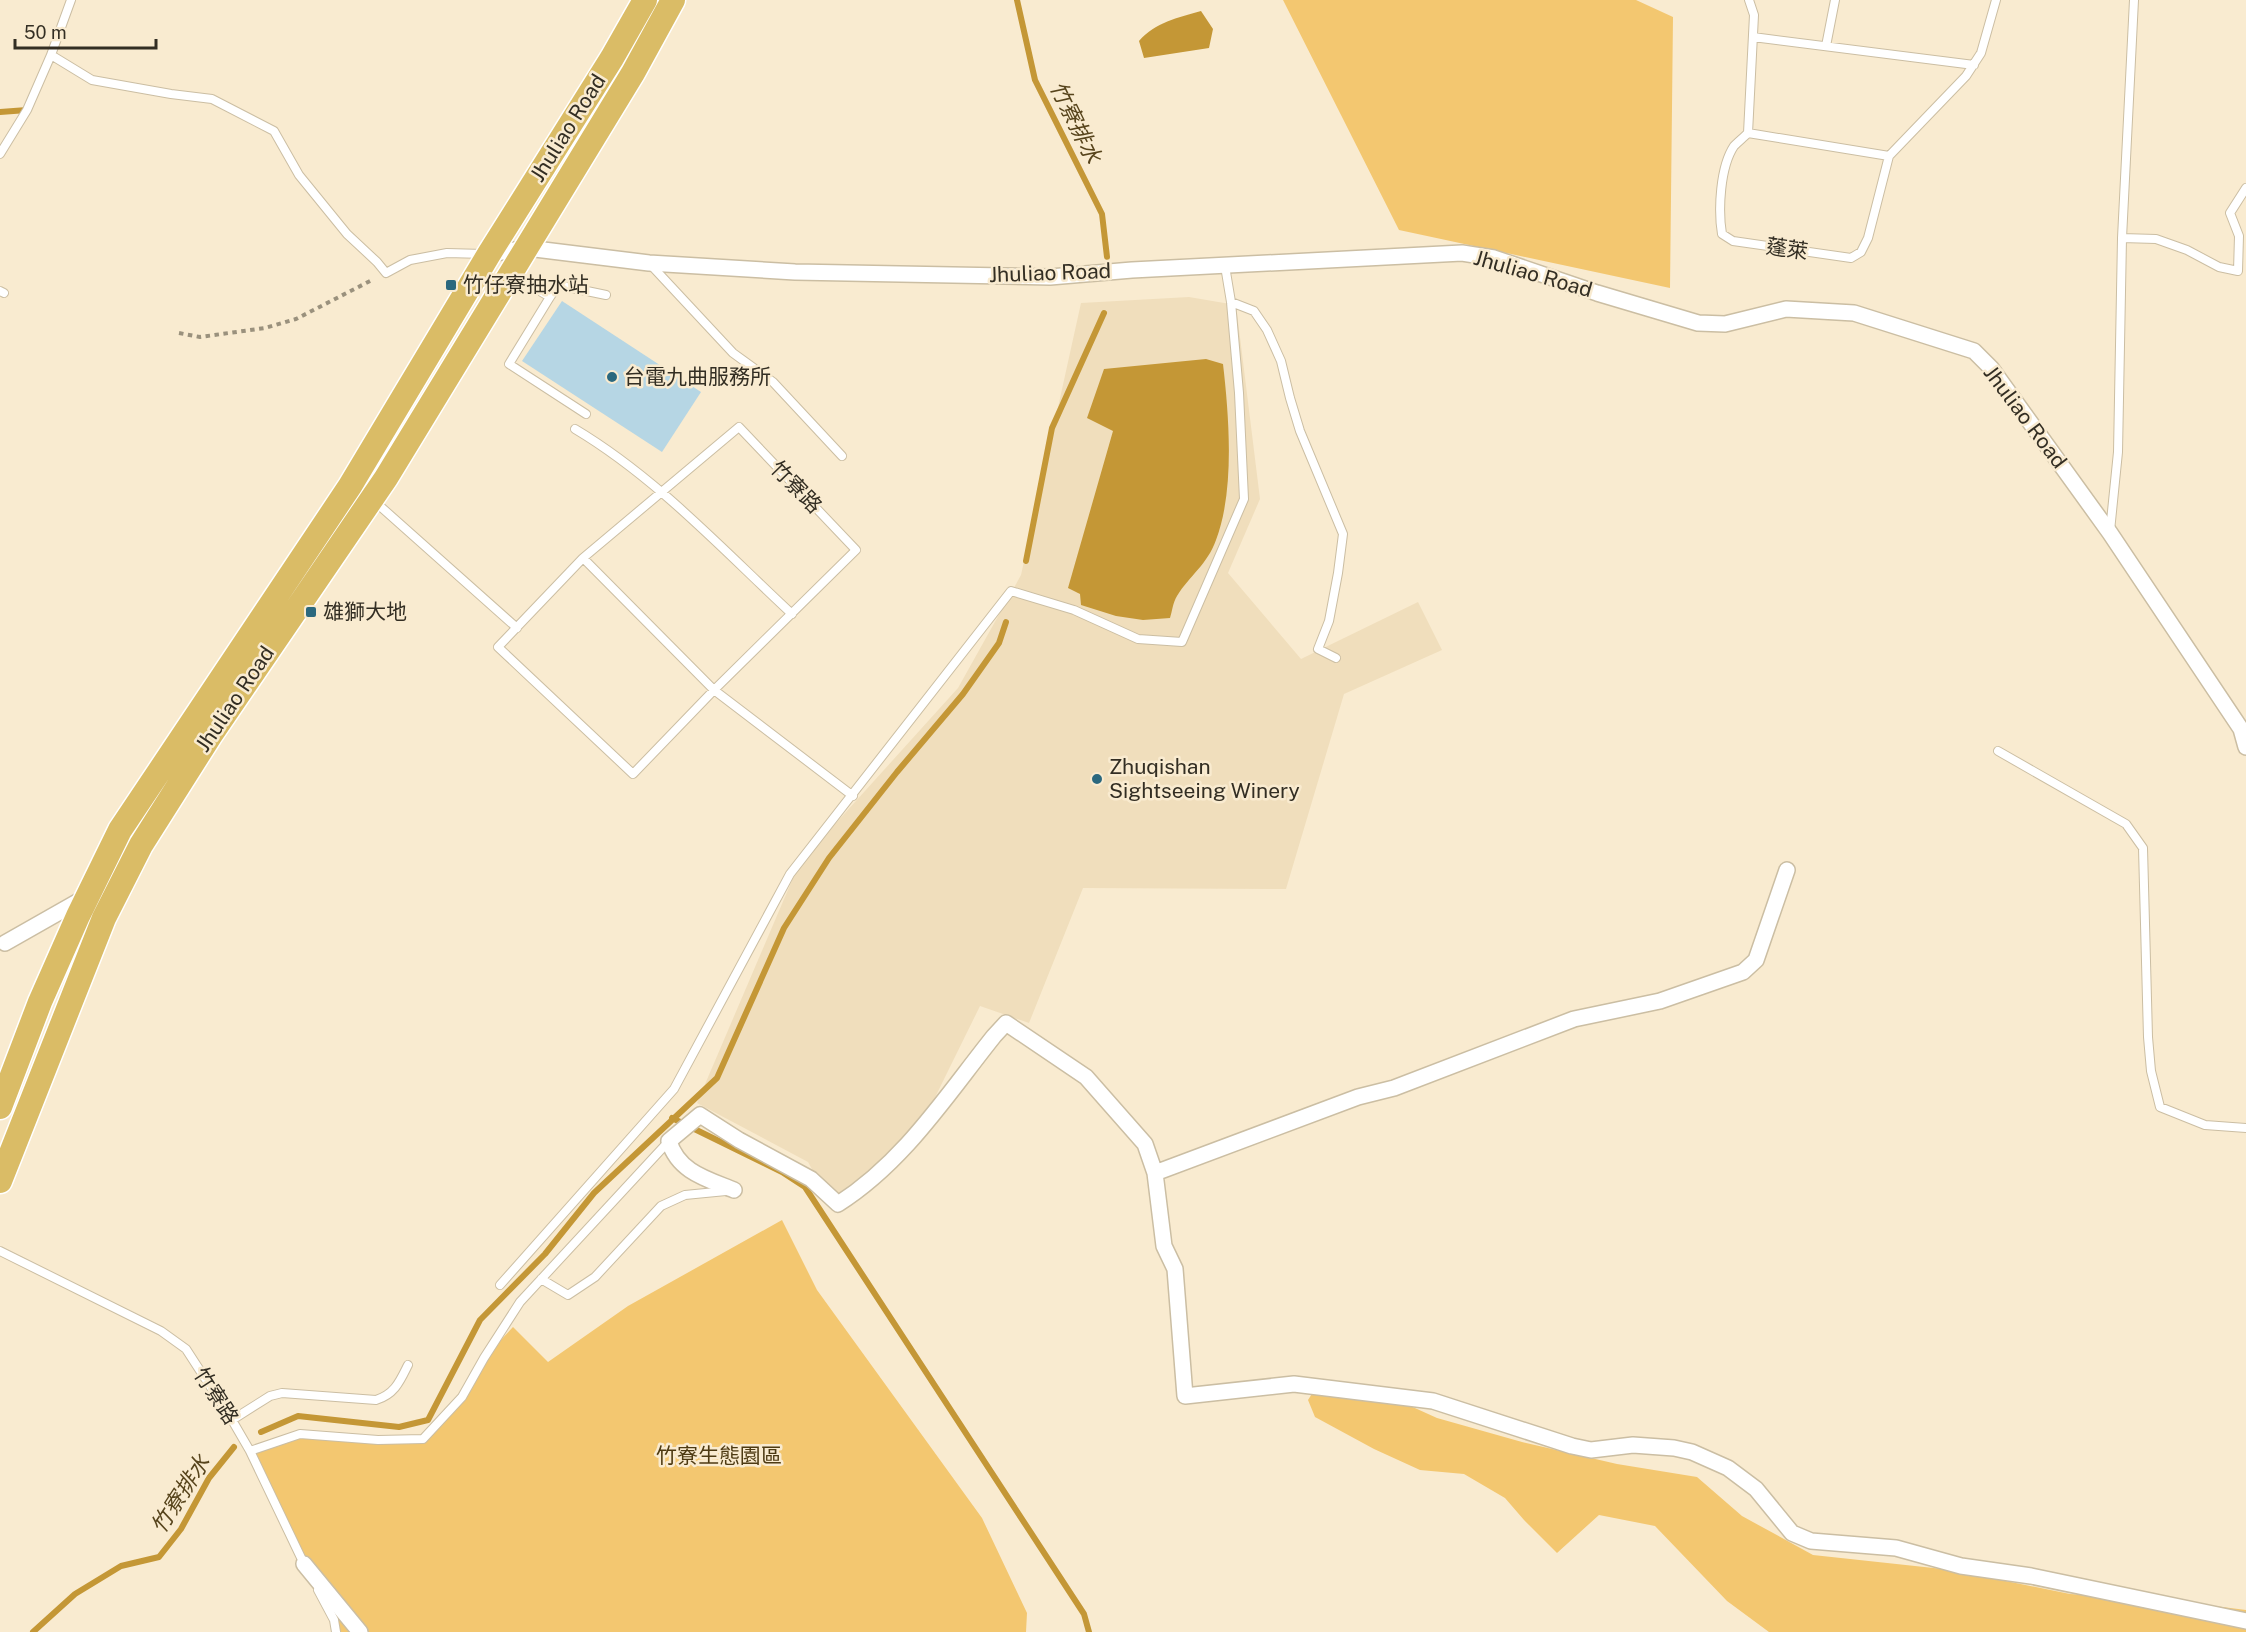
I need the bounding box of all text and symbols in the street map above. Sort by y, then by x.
scale bar [15,12,156,50]
text: 50 m [24,22,67,43]
street label: Jhuliao Road [525,69,611,186]
water label: 竹寮排水 [1045,77,1107,168]
street label: 蓬萊 [1765,233,1810,264]
street label: Jhuliao Road [1471,245,1595,302]
street label: Jhuliao Road [988,258,1112,287]
place label: 竹仔寮抽水站 [463,272,589,297]
marker: 竹仔寮抽水站 [444,278,458,292]
street label: Jhuliao Road [1979,360,2072,473]
place label: 台電九曲服務所 [624,364,771,389]
marker: 台電九曲服務所 [605,370,619,384]
street label: 竹寮路 [765,455,827,518]
place label: 雄獅大地 [323,599,407,624]
marker: 雄獅大地 [304,605,318,619]
street label: Jhuliao Road [190,641,279,756]
place label: Zhuqishan Sightseeing Winery [1109,754,1300,803]
marker: Zhuqishan Sightseeing Winery [1090,772,1104,786]
street label: 竹寮路 [189,1363,244,1429]
park label: 竹寮生態園區 [656,1443,782,1468]
water label: 竹寮排水 [145,1449,215,1538]

